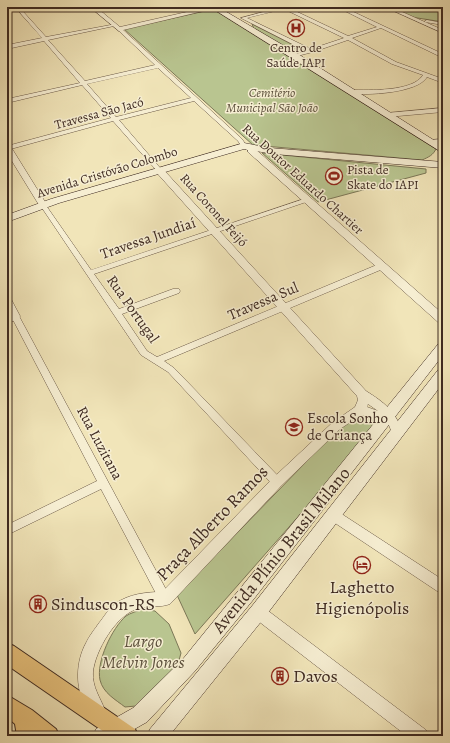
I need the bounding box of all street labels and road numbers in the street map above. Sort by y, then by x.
street label: Travessa São Jacó [53,93,145,133]
street label: Rua Doutor Eduardo Chartier [239,120,367,238]
street label: Avenida Cristóvão Colombo [34,143,179,202]
street label: Rua Coronel Feijó [177,170,251,250]
street label: Travessa Jundiaí [98,212,198,264]
street label: Rua Portugal [102,271,164,347]
street label: Travessa Sul [225,277,302,325]
street label: Rua Luzitana [72,403,128,483]
street label: Praça Alberto Ramos [151,460,273,586]
street label: Avenida Plínio Brasil Milano [206,462,355,639]

